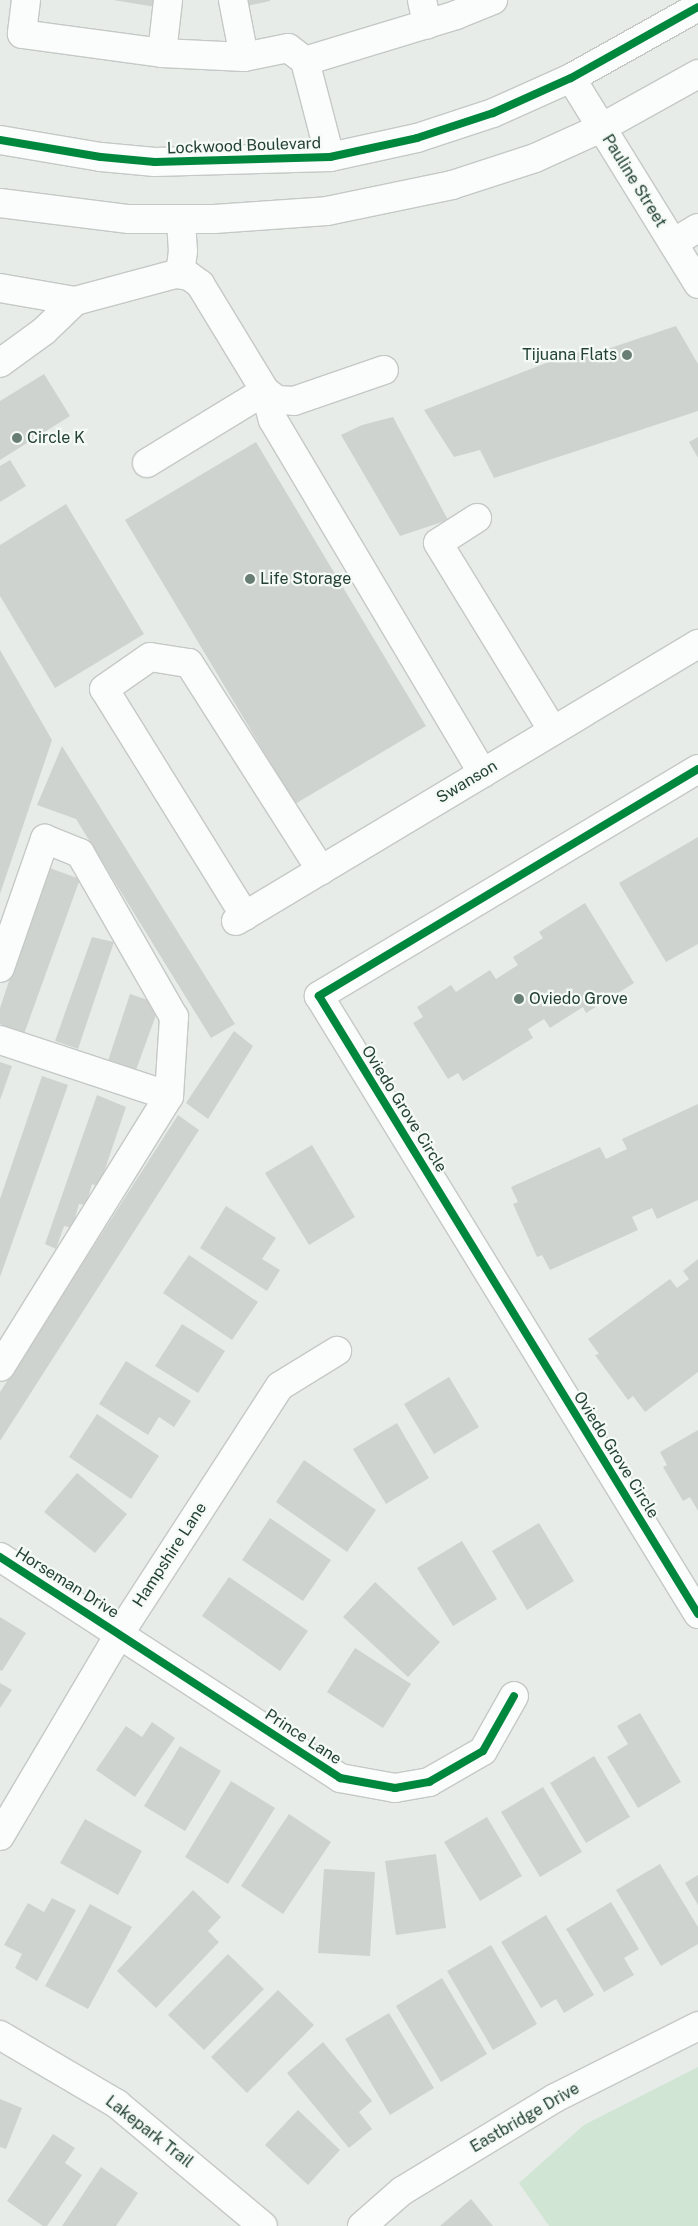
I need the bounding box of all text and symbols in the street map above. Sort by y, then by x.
street label: Pauline Street [598,131,670,231]
street label: Lockwood Boulevard [166,134,322,158]
place label: Tijuana Flats [522,345,617,365]
marker: Tijuana Flats [621,349,633,361]
place label: Circle K [27,428,85,448]
marker: Circle K [11,432,23,444]
place label: Life Storage [260,569,351,589]
marker: Life Storage [244,573,256,585]
street label: Swanson [433,756,501,808]
place label: Oviedo Grove [529,989,628,1009]
marker: Oviedo Grove [513,993,525,1005]
street label: Oviedo Grove Circle [357,1042,451,1176]
street label: Oviedo Grove Circle [569,1388,663,1522]
street label: Hampshire Lane [129,1499,211,1611]
street label: Horseman Drive [12,1543,122,1623]
street label: Prince Lane [261,1705,345,1769]
street label: Eastbridge Drive [467,2079,583,2157]
street label: Lakepark Trail [101,2092,197,2172]

